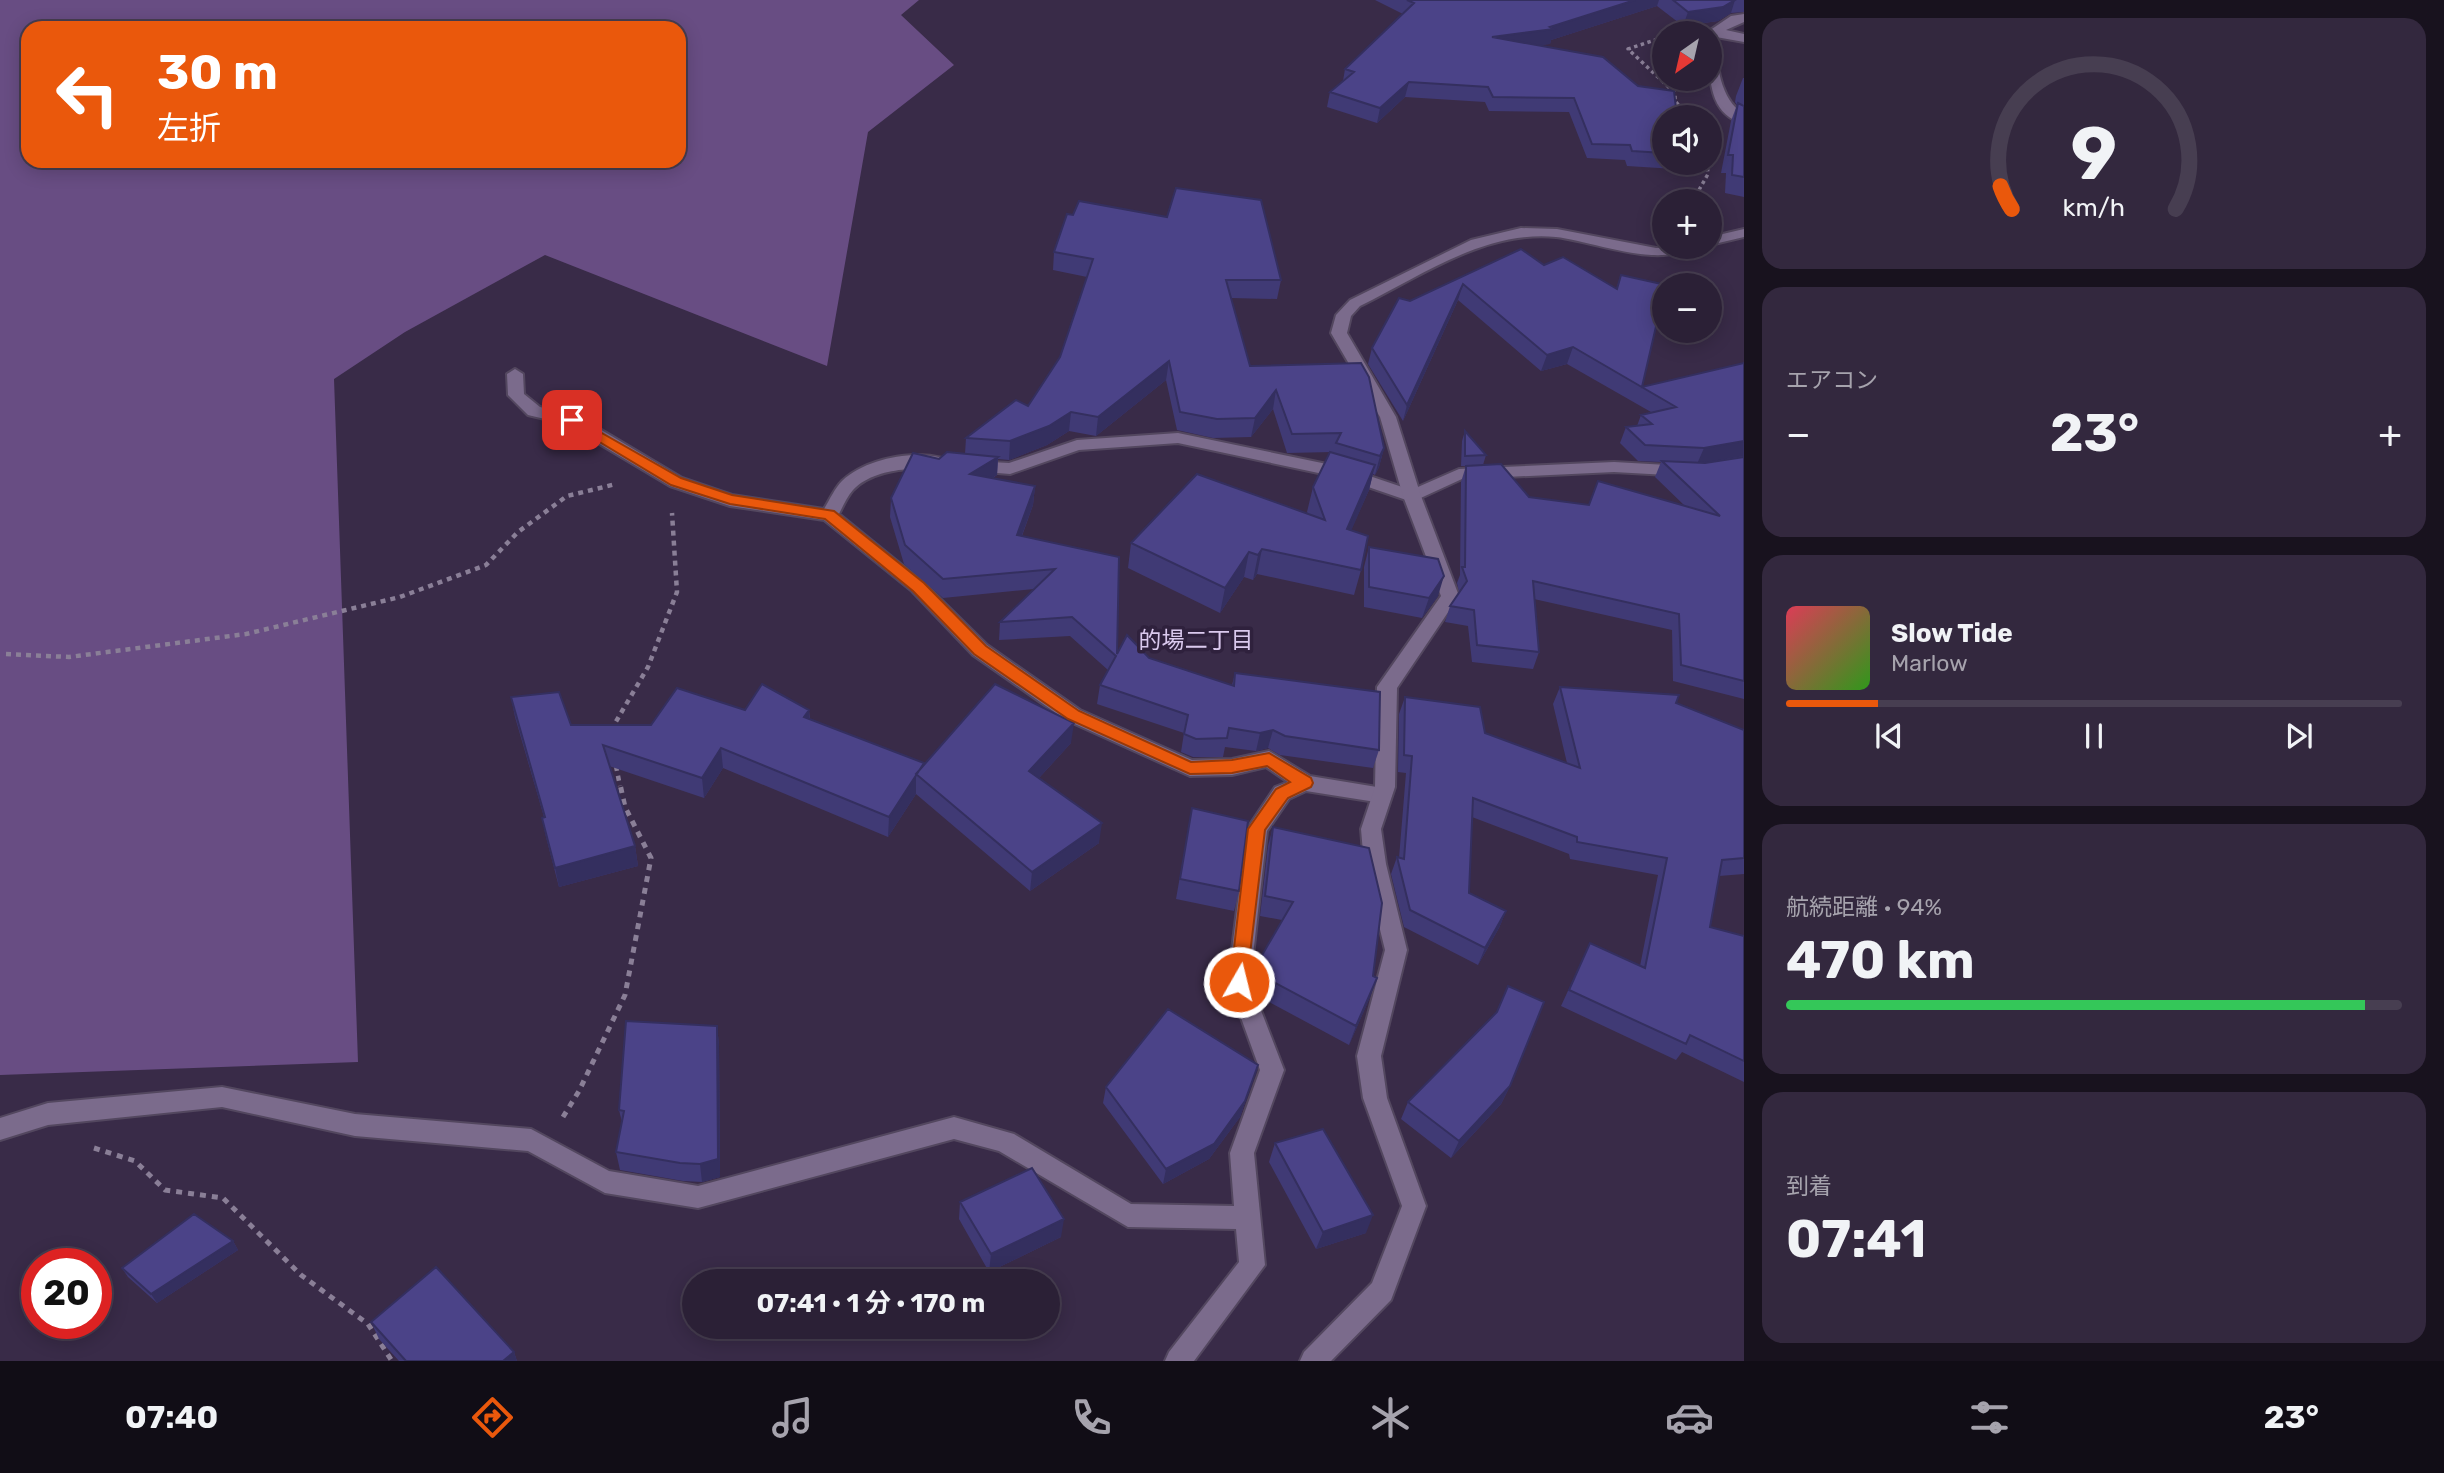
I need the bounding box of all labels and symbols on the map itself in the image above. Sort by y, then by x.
north arrow [1652,21,1722,91]
pin [542,390,602,450]
district label: 的場二丁目 [1139,626,1254,654]
position arrow [1202,945,1276,1019]
speed limit sign: 20 [21,1248,112,1339]

